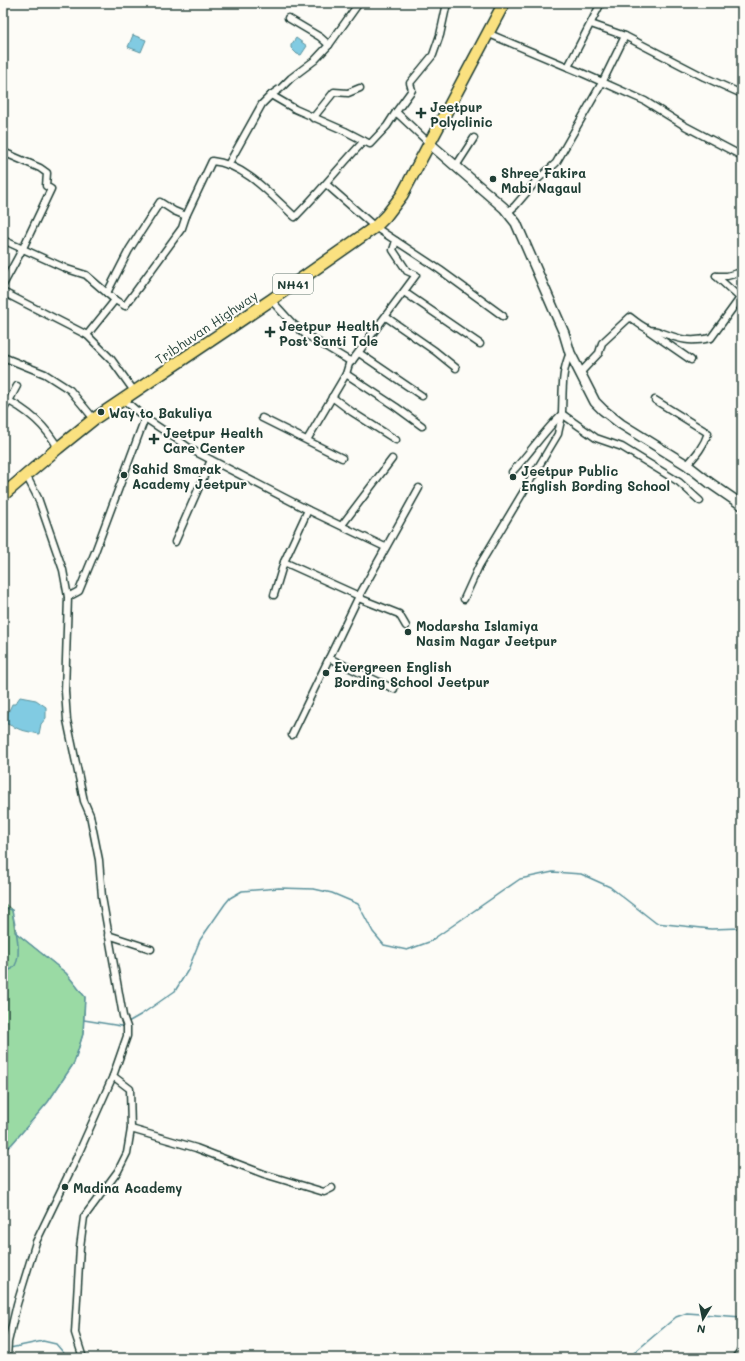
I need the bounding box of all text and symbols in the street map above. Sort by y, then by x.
place label: Jeetpur Polyclinic [430,98,493,131]
marker: Jeetpur Polyclinic [415,107,427,119]
place label: Shree Fakira Mabi Nagaul [501,164,586,196]
marker: Shree Fakira Mabi Nagaul [488,174,498,184]
road number: NH41 [273,274,313,294]
street label: Tribhuvan Highway [152,286,261,368]
place label: Jeetpur Health Post Santi Tole [279,317,379,349]
marker: Jeetpur Health Post Santi Tole [264,326,276,338]
place label: Way to Bakuliya [109,404,212,422]
marker: Way to Bakuliya [96,407,106,417]
place label: Jeetpur Health Care Center [163,424,263,456]
marker: Jeetpur Health Care Center [148,433,160,445]
place label: Sahid Smarak Academy Jeetpur [132,460,247,493]
place label: Jeetpur Public English Bording School [521,462,670,494]
marker: Sahid Smarak Academy Jeetpur [119,470,129,480]
marker: Jeetpur Public English Bording School [508,472,518,482]
place label: Modarsha Islamiya Nasim Nagar Jeetpur [416,617,557,649]
marker: Modarsha Islamiya Nasim Nagar Jeetpur [403,627,413,637]
place label: Evergreen English Bording School Jeetpur [334,658,490,690]
marker: Evergreen English Bording School Jeetpur [321,668,331,678]
place label: Madina Academy [73,1179,182,1197]
marker: Madina Academy [60,1182,70,1192]
north arrow [683,1299,723,1339]
text: N [696,1321,707,1337]

